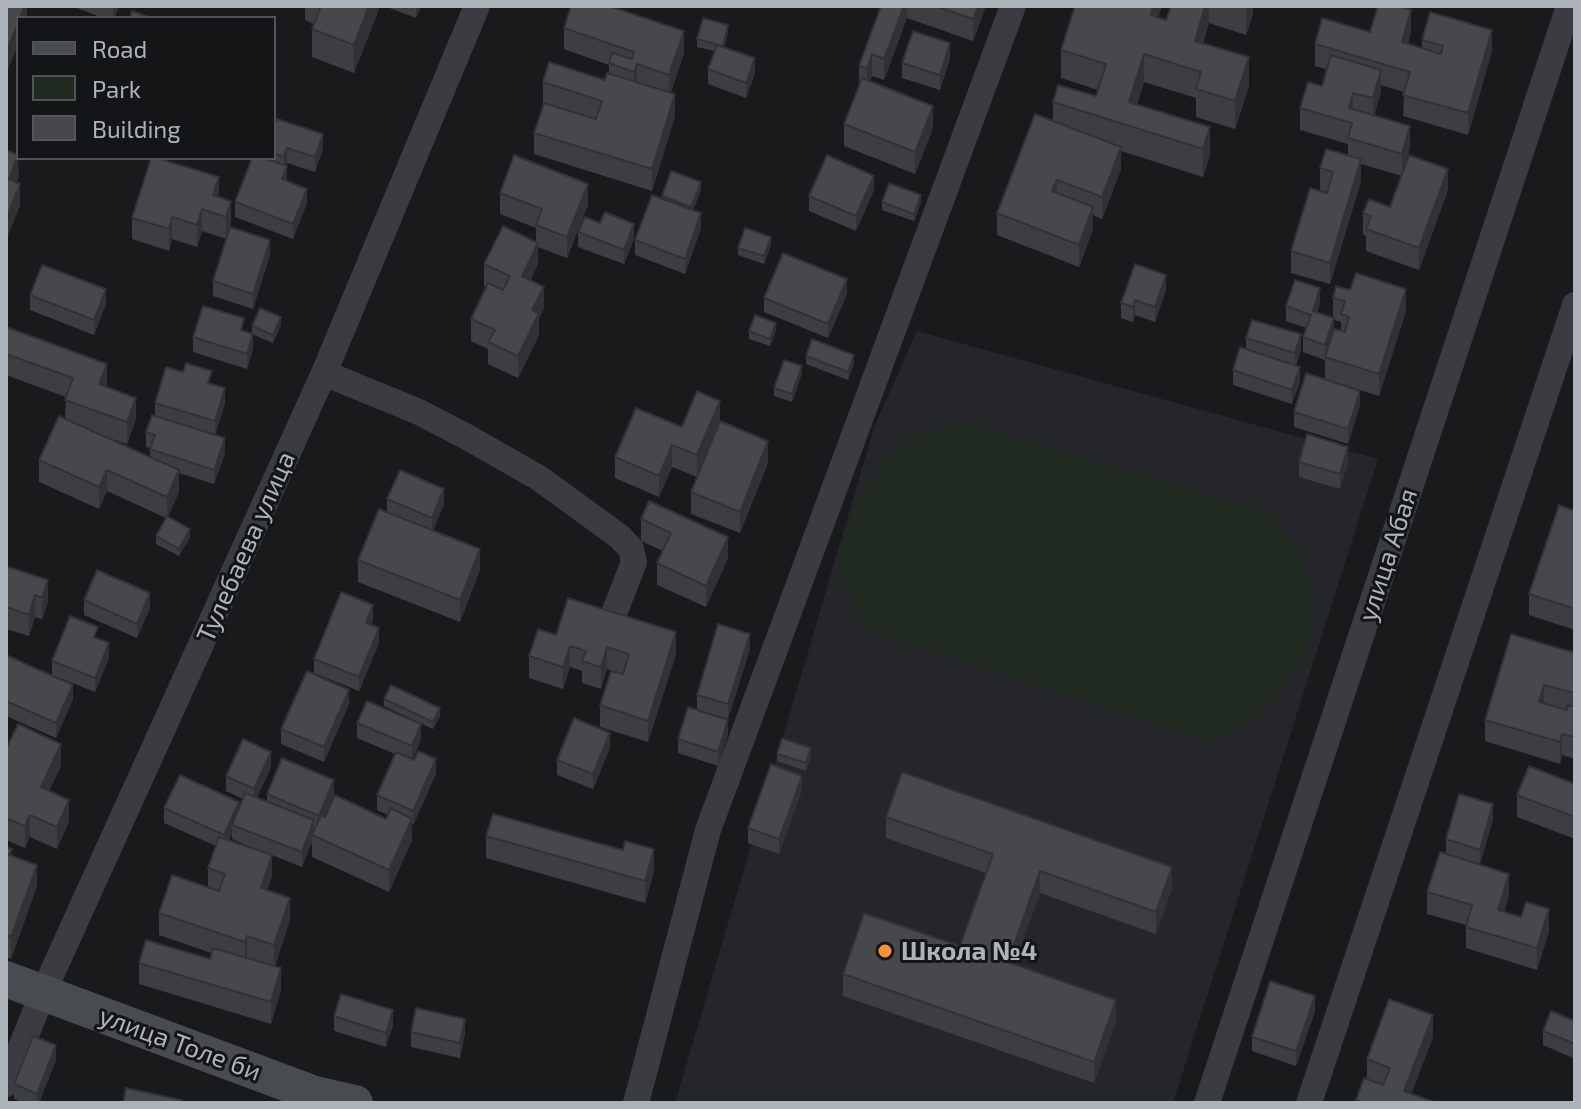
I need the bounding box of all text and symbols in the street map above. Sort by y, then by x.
legend [16,16,276,160]
text: Road [92,34,147,63]
text: Park [92,74,141,103]
text: Building [92,114,181,143]
street label: Тулебаева улица [190,447,302,647]
street label: улица Абая [1352,485,1424,625]
place label: Школа №4 [901,935,1037,967]
marker: Школа №4 [876,942,894,960]
street label: улица Толе би [95,1000,265,1088]

